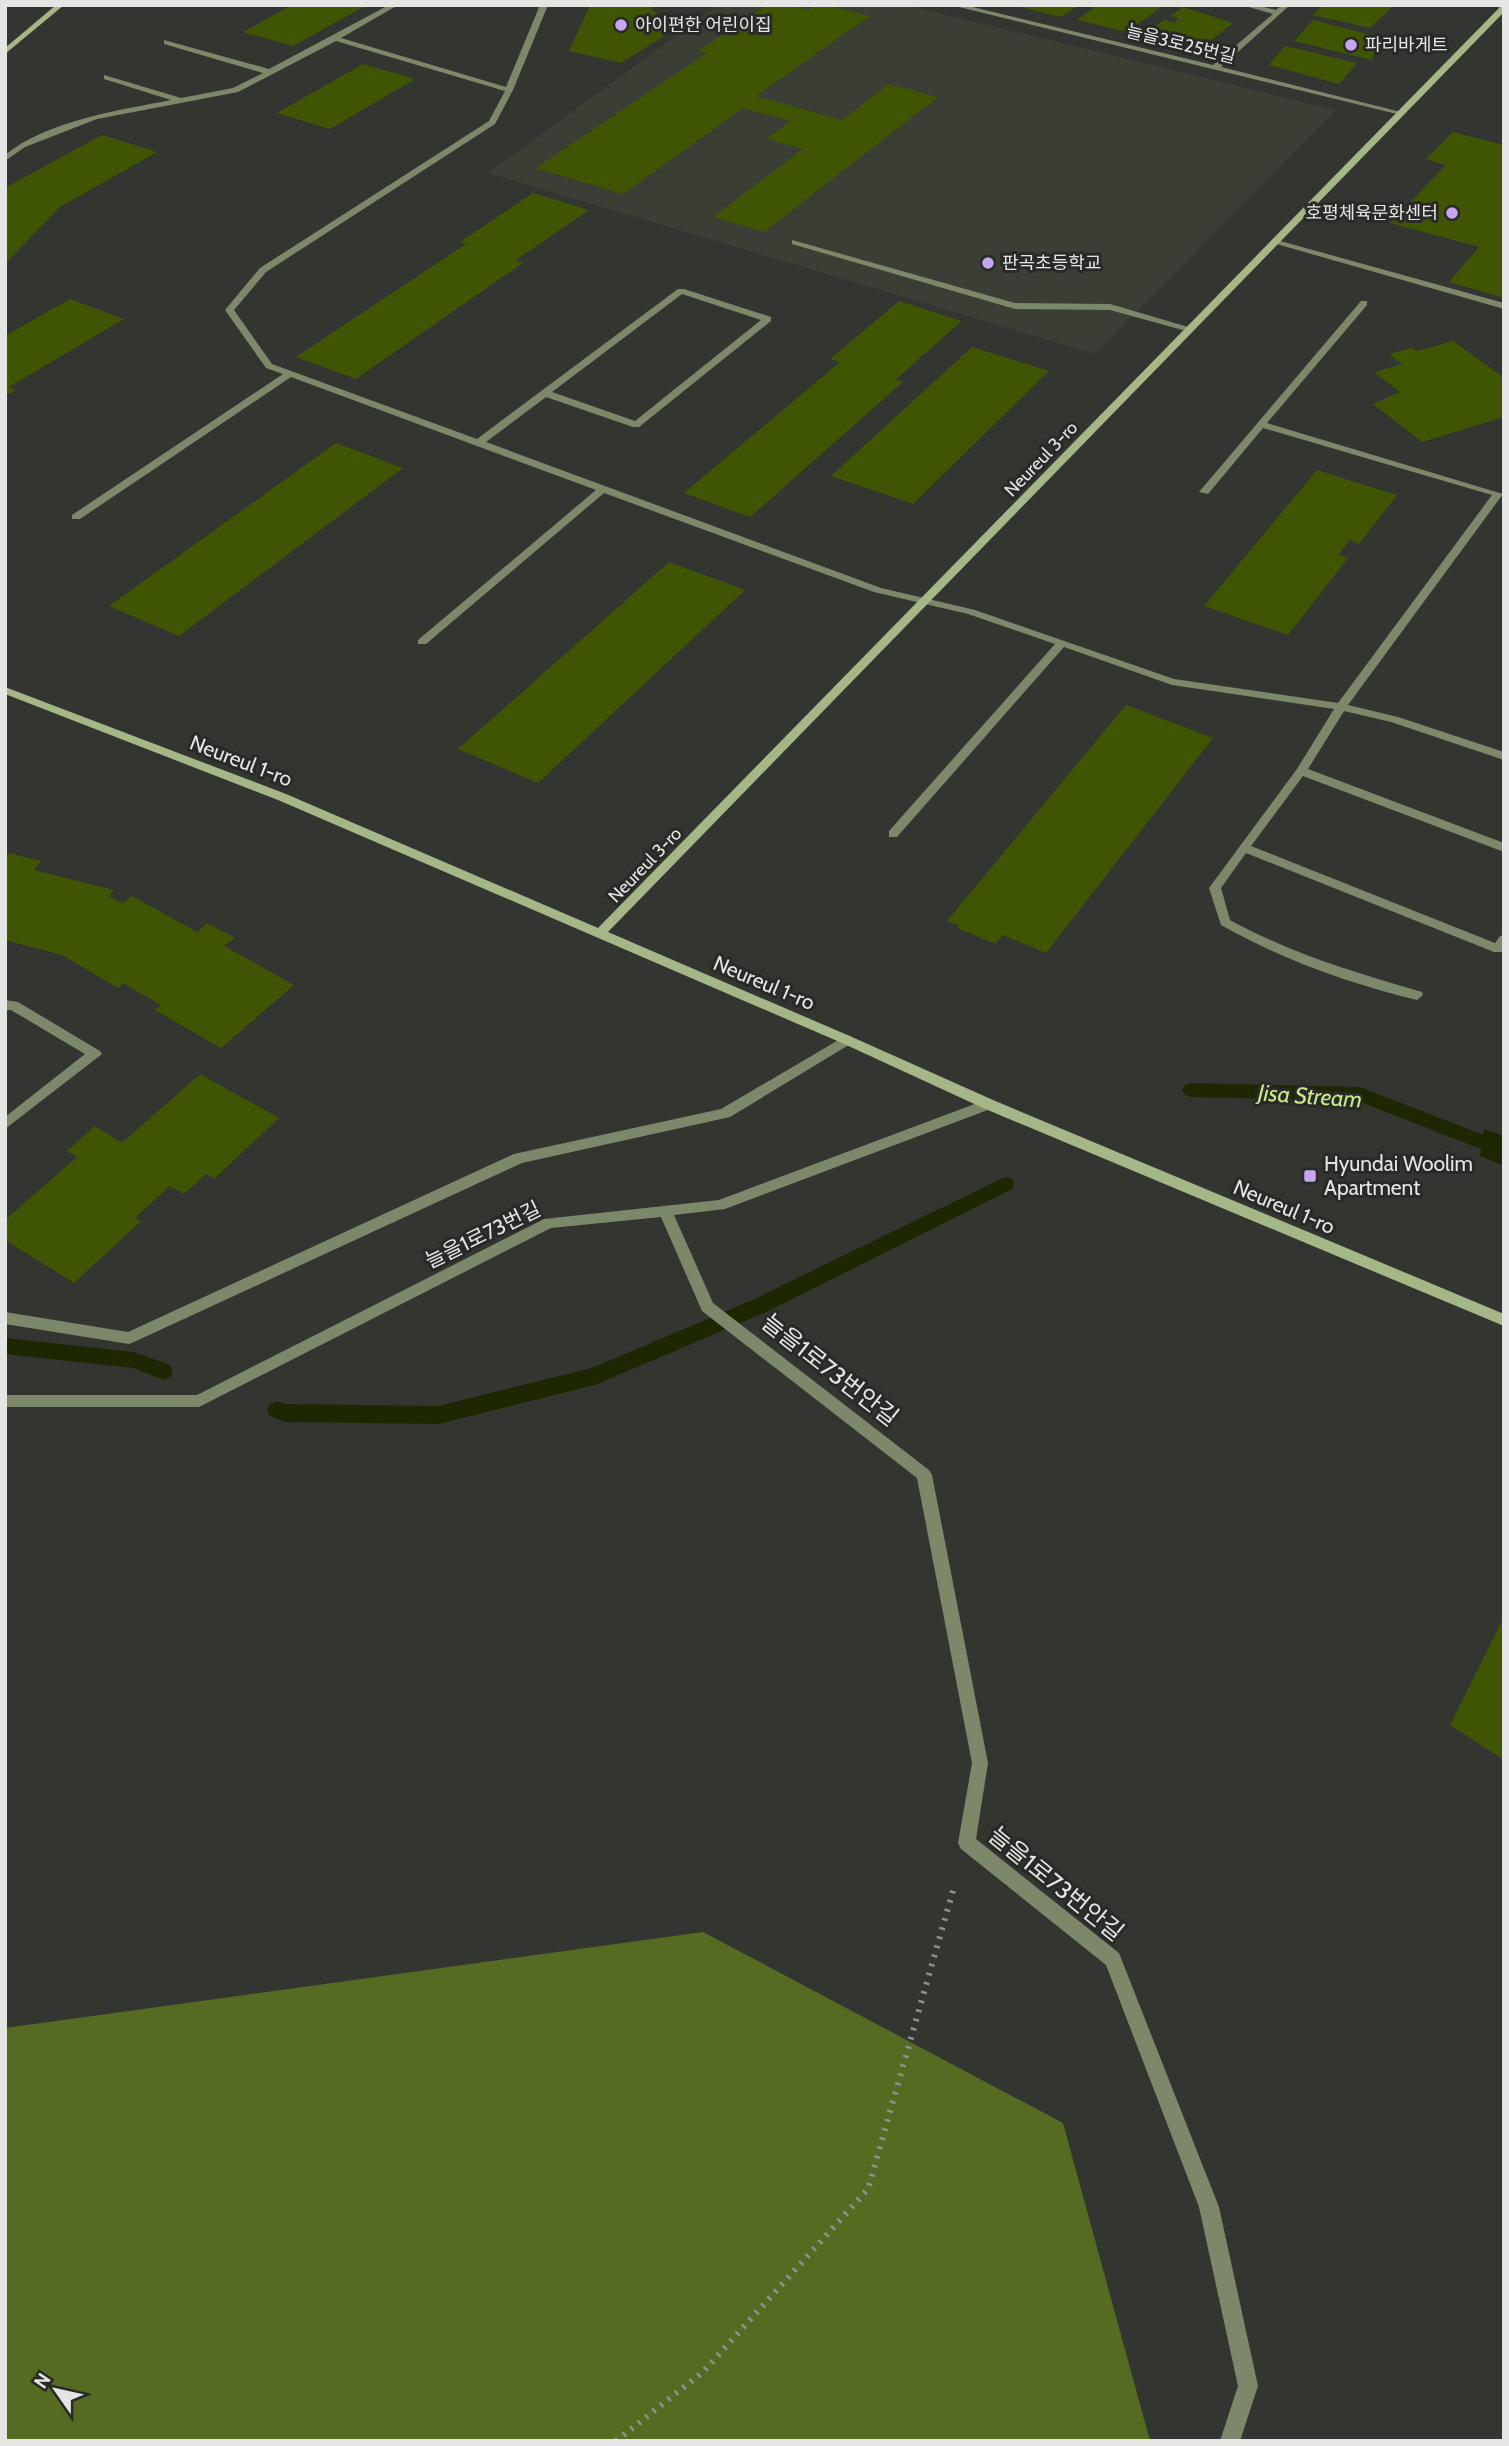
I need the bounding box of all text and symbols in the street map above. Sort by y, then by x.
place label: 아이편한 어린이집 [635,14,772,36]
marker: 아이편한 어린이집 [613,17,629,33]
street label: 늘을3로25번길 [1124,20,1238,68]
place label: 파리바게트 [1365,34,1448,56]
marker: 파리바게트 [1343,37,1359,53]
place label: 호평체육문화센터 [1306,202,1438,224]
marker: 호평체육문화센터 [1444,205,1460,221]
place label: 판곡초등학교 [1002,252,1101,274]
marker: 판곡초등학교 [980,255,996,271]
street label: Neureul 3-ro [1000,417,1082,501]
street label: Neureul 1-ro [186,730,296,792]
street label: Neureul 3-ro [604,823,686,907]
street label: Neureul 1-ro [710,950,819,1015]
water label: Jisa Stream [1255,1078,1363,1114]
place label: Hyundai Woolim Apartment [1324,1151,1473,1200]
marker: Hyundai Woolim Apartment [1302,1168,1318,1184]
street label: Neureul 1-ro [1230,1174,1339,1239]
street label: 늘을1로73번길 [421,1196,545,1273]
street label: 늘을1로73번안길 [756,1307,904,1432]
street label: 늘을1로73번안길 [983,1820,1130,1947]
north arrow [21,2355,91,2425]
text: N [29,2369,56,2393]

